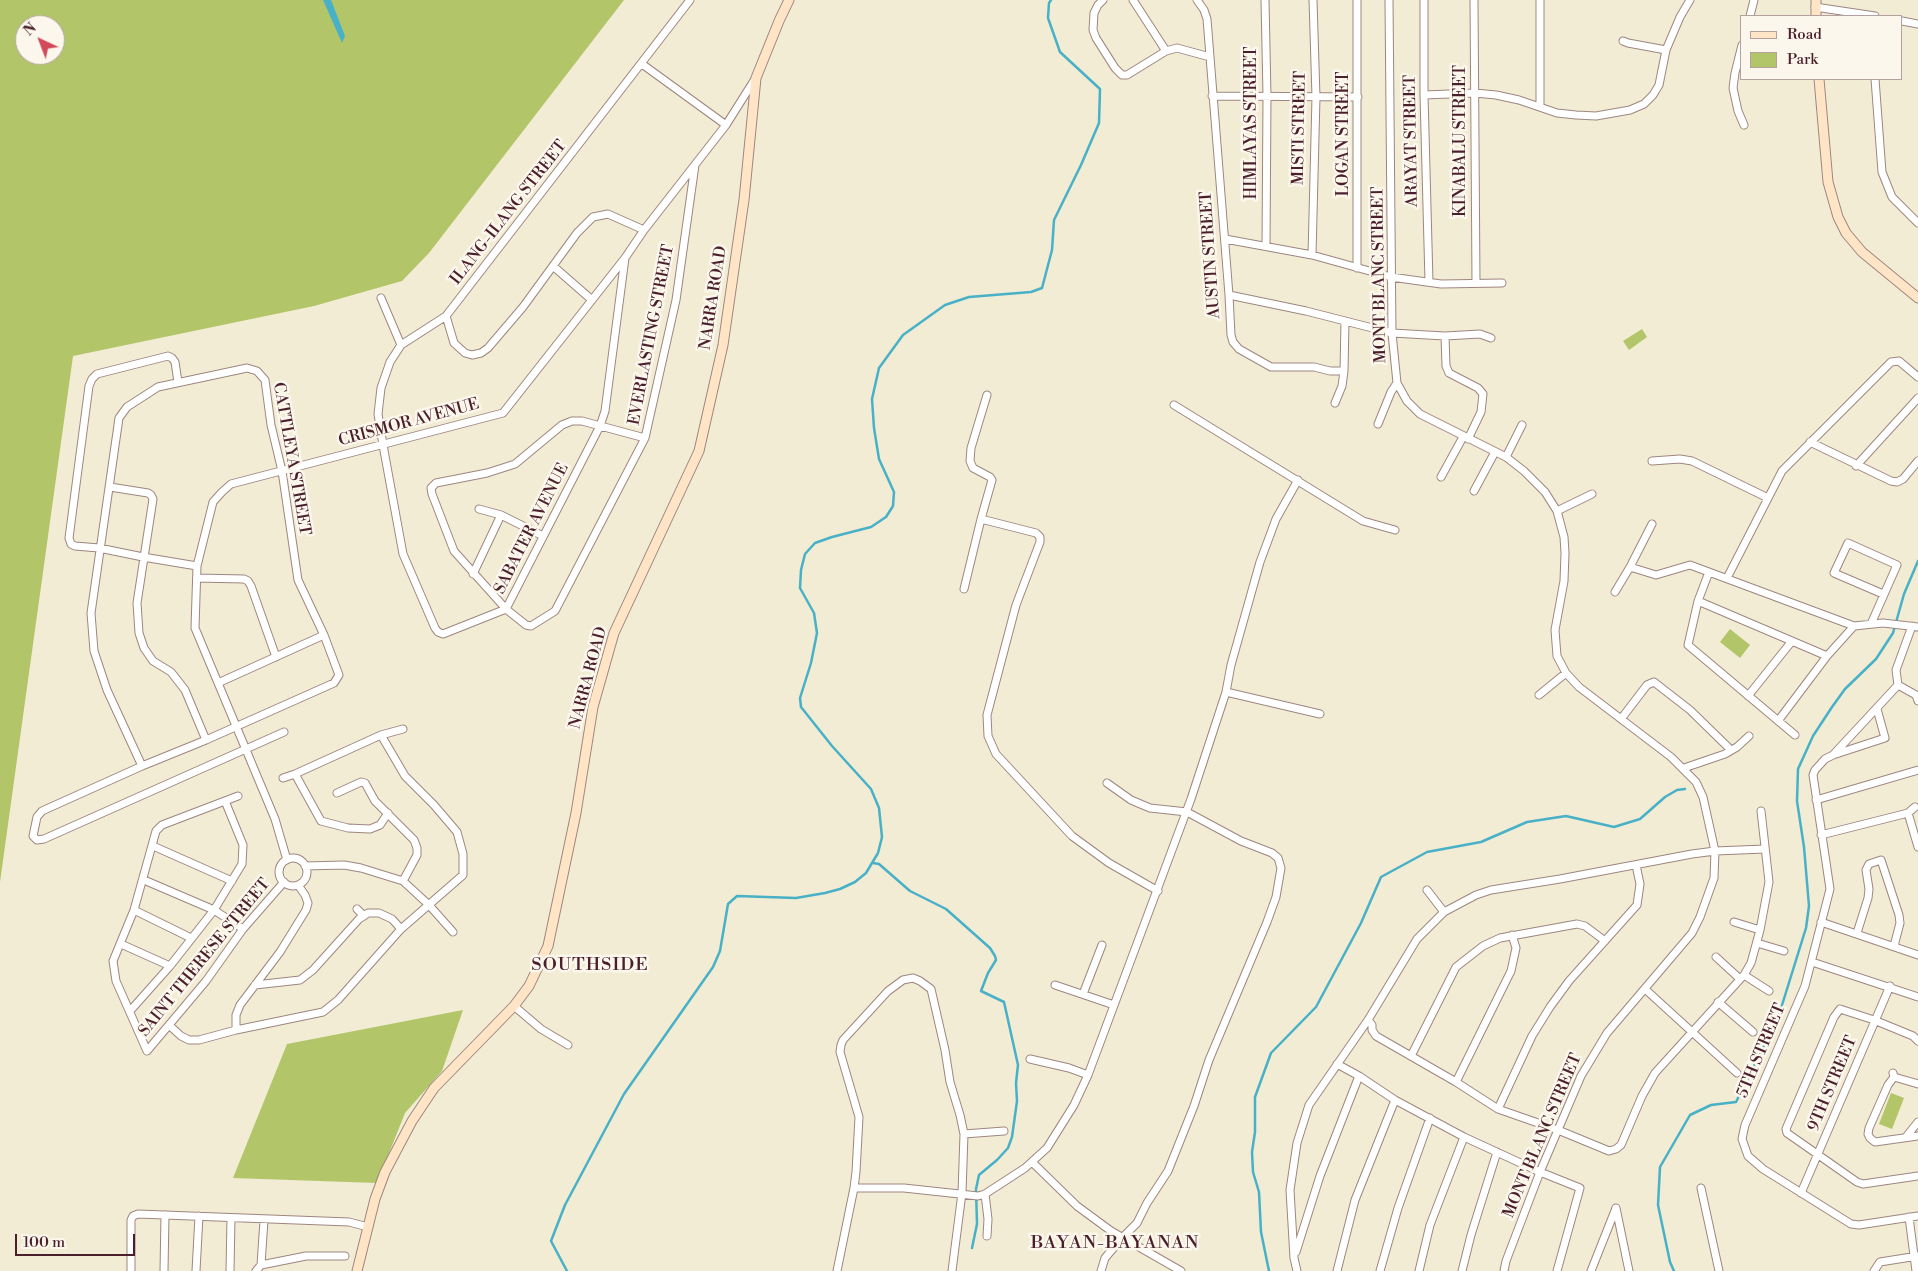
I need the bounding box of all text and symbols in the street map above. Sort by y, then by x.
north arrow [15,15,65,65]
legend [1740,15,1903,80]
text: N [20,19,41,40]
text: Road [1787,25,1822,44]
street label: HIMLAYAS STREET [1242,46,1262,200]
text: Park [1787,50,1818,69]
street label: KINABALU STREET [1451,65,1471,217]
street label: MISTI STREET [1289,71,1311,185]
street label: LOGAN STREET [1334,72,1354,196]
street label: ARAYAT STREET [1401,75,1423,207]
street label: ILANG-ILANG STREET [447,137,571,289]
street label: MONT BLANC STREET [1369,186,1391,364]
street label: AUSTIN STREET [1197,191,1225,319]
street label: EVERLASTING STREET [625,243,679,427]
street label: NARRA ROAD [696,245,732,351]
street label: CATTLEYA STREET [268,381,314,537]
street label: CRISMOR AVENUE [337,395,481,451]
street label: SABATER AVENUE [491,460,573,598]
street label: NARRA ROAD [566,625,612,731]
street label: SAINT THERESE STREET [135,875,275,1041]
district label: SOUTHSIDE [530,955,650,977]
street label: 5TH STREET [1733,1001,1791,1101]
street label: 9TH STREET [1804,1033,1862,1135]
street label: MONT BLANC STREET [1500,1051,1586,1221]
scale bar [18,1224,138,1256]
text: 100 m [23,1233,65,1252]
district label: BAYAN-BAYANAN [1029,1233,1201,1255]

